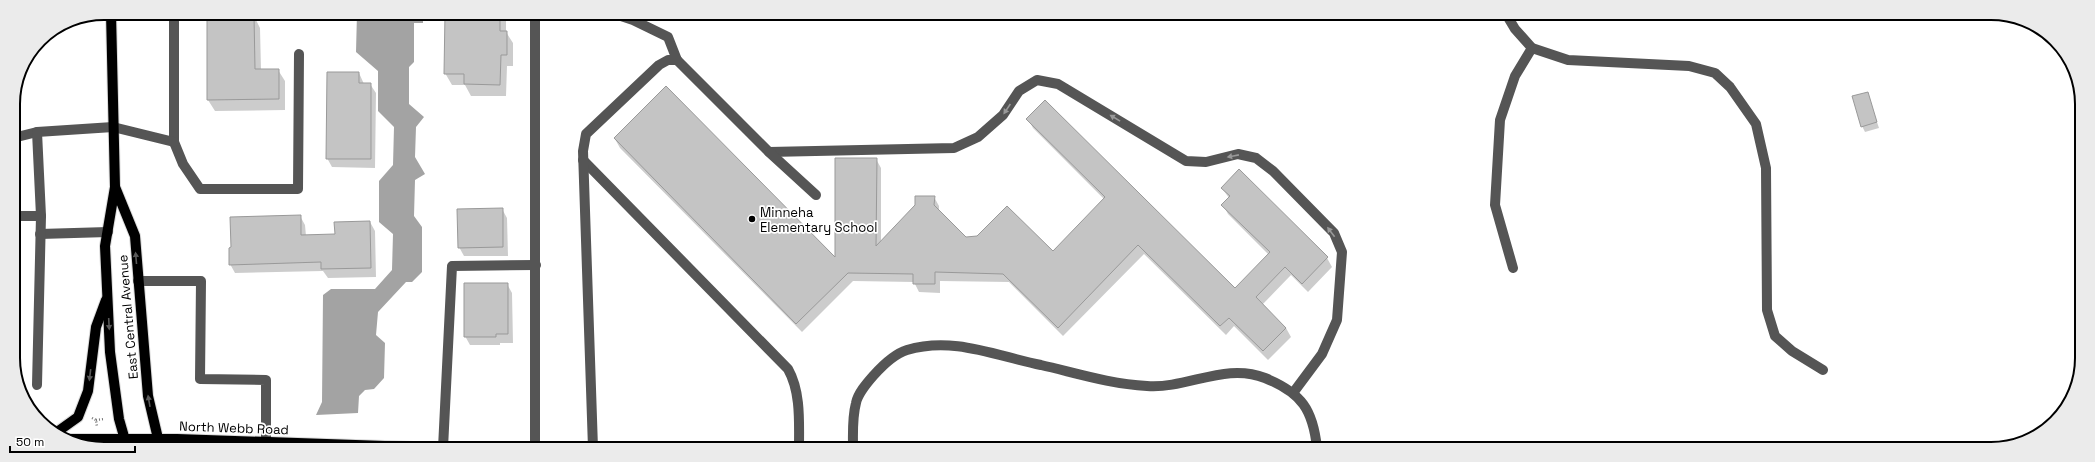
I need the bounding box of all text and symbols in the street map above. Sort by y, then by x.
one-way arrow [1003,103,1011,114]
one-way arrow [1109,115,1121,122]
one-way arrow [1226,153,1239,159]
place label: Minneha Elementary School [760,204,877,236]
marker: Minneha Elementary School [747,214,757,224]
one-way arrow [1327,226,1335,237]
one-way arrow [133,252,140,264]
street label: East Central Avenue [114,254,142,380]
one-way arrow [105,318,112,330]
one-way arrow [87,368,93,381]
one-way arrow [146,395,152,407]
street label: North Webb Road [179,418,289,438]
scale bar [10,428,135,454]
text: 50 m [16,434,44,450]

